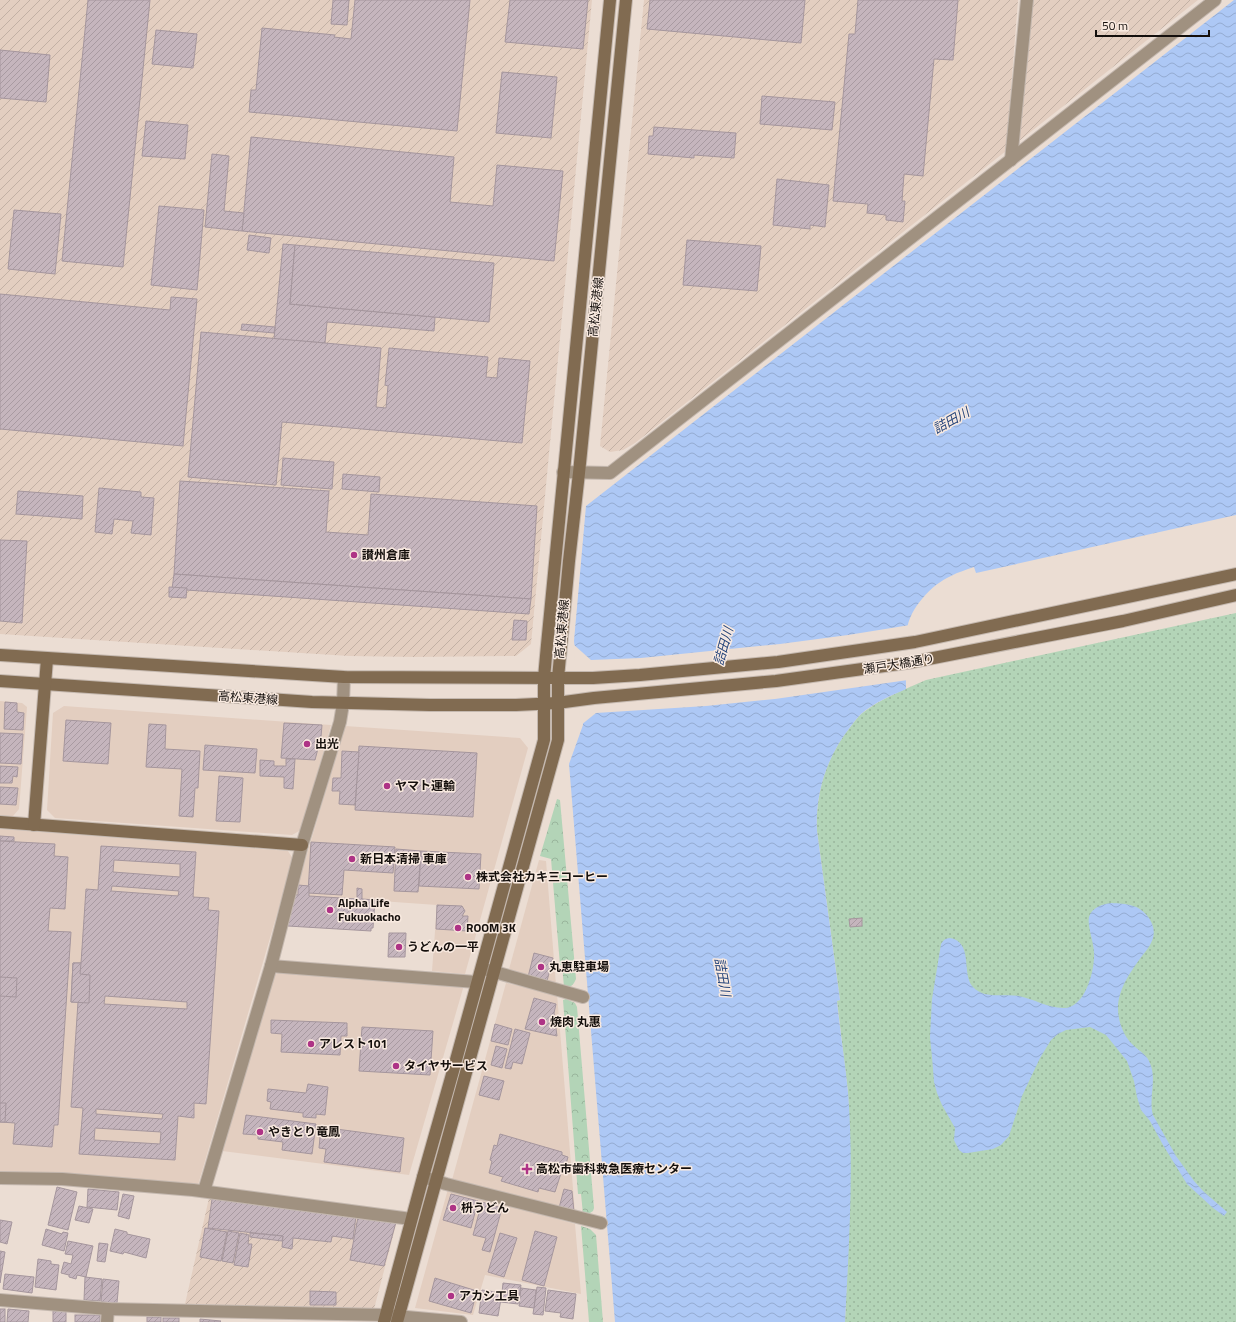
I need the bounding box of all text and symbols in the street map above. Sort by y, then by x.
scale bar [1096,12,1209,38]
text: 50 m [1102,16,1128,35]
street label: 高松東港線 [583,276,608,338]
water label: 詰田川 [929,401,975,438]
place label: 讃州倉庫 [362,545,410,564]
marker: 讃州倉庫 [349,550,359,560]
street label: 高松東港線 [549,598,574,660]
water label: 詰田川 [708,623,739,668]
street label: 瀬戸大橋通り [862,648,936,679]
street label: 高松東港線 [217,686,279,709]
place label: 出光 [315,734,339,753]
marker: 出光 [302,739,312,749]
place label: ヤマト運輸 [395,776,455,795]
marker: ヤマト運輸 [382,781,392,791]
place label: 新日本清掃 車庫 [360,849,447,868]
marker: 新日本清掃 車庫 [347,854,357,864]
place label: 株式会社カキ三コーヒー [476,867,608,886]
marker: 株式会社カキ三コーヒー [463,872,473,882]
place label: Alpha Life Fukuokacho [338,893,401,926]
marker: Alpha Life Fukuokacho [325,905,335,915]
place label: ROOM 3K [466,918,516,937]
marker: ROOM 3K [453,923,463,933]
place label: うどんの一平 [407,937,479,956]
marker: うどんの一平 [394,942,404,952]
water label: 詰田川 [710,956,737,1000]
place label: 丸恵駐車場 [549,957,609,976]
marker: 丸恵駐車場 [536,962,546,972]
place label: 焼肉 丸惠 [550,1012,601,1031]
marker: 焼肉 丸惠 [537,1017,547,1027]
place label: アレスト101 [319,1034,387,1053]
marker: アレスト101 [306,1039,316,1049]
place label: タイヤサービス [404,1056,488,1075]
marker: タイヤサービス [391,1061,401,1071]
place label: やきとり竜鳳 [268,1122,340,1141]
marker: やきとり竜鳳 [255,1127,265,1137]
place label: 高松市歯科救急医療センター [536,1159,692,1178]
marker: 高松市歯科救急医療センター [521,1163,533,1175]
place label: 枡うどん [461,1198,509,1217]
marker: 枡うどん [448,1203,458,1213]
place label: アカシ工具 [459,1286,519,1305]
marker: アカシ工具 [446,1291,456,1301]

